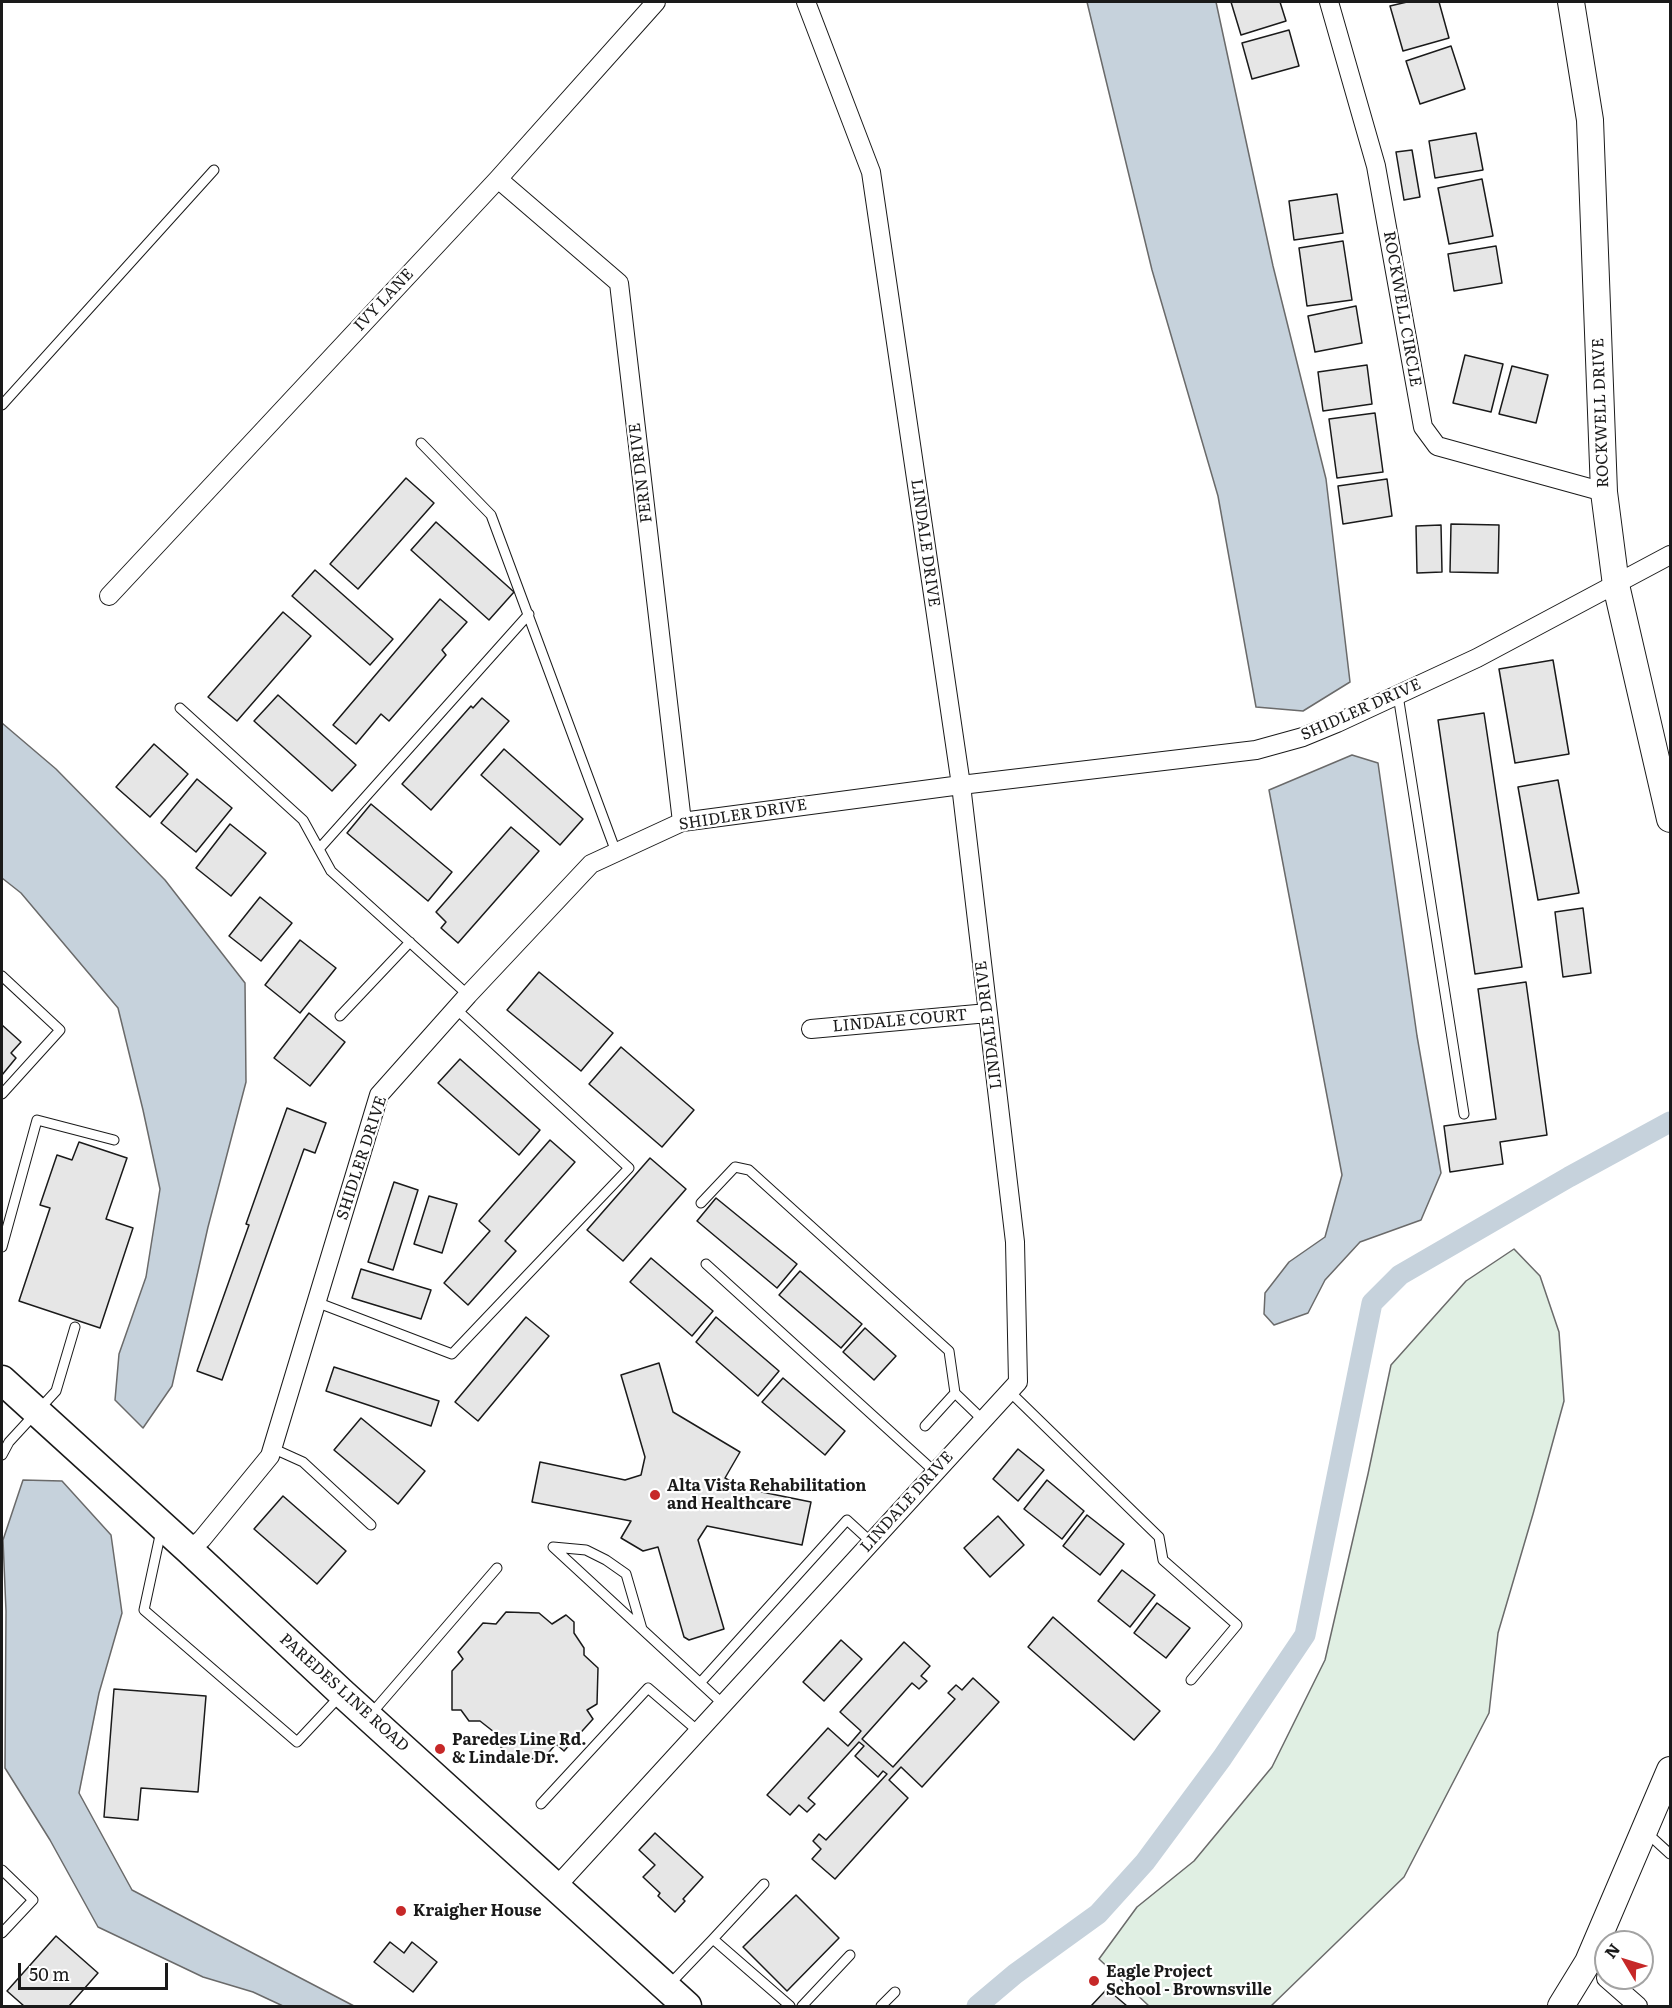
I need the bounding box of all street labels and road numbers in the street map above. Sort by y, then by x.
street label: ROCKWELL CIRCLE [1379,230,1425,388]
street label: IVY LANE [350,265,418,335]
street label: ROCKWELL DRIVE [1589,338,1613,488]
street label: FERN DRIVE [625,422,657,524]
street label: LINDALE DRIVE [906,478,944,608]
street label: SHIDLER DRIVE [1298,675,1424,745]
street label: SHIDLER DRIVE [678,795,808,835]
street label: LINDALE DRIVE [972,960,1006,1090]
street label: LINDALE COURT [832,1006,968,1036]
street label: SHIDLER DRIVE [333,1094,391,1222]
street label: LINDALE DRIVE [857,1448,957,1556]
street label: PAREDES LINE ROAD [275,1630,413,1756]

